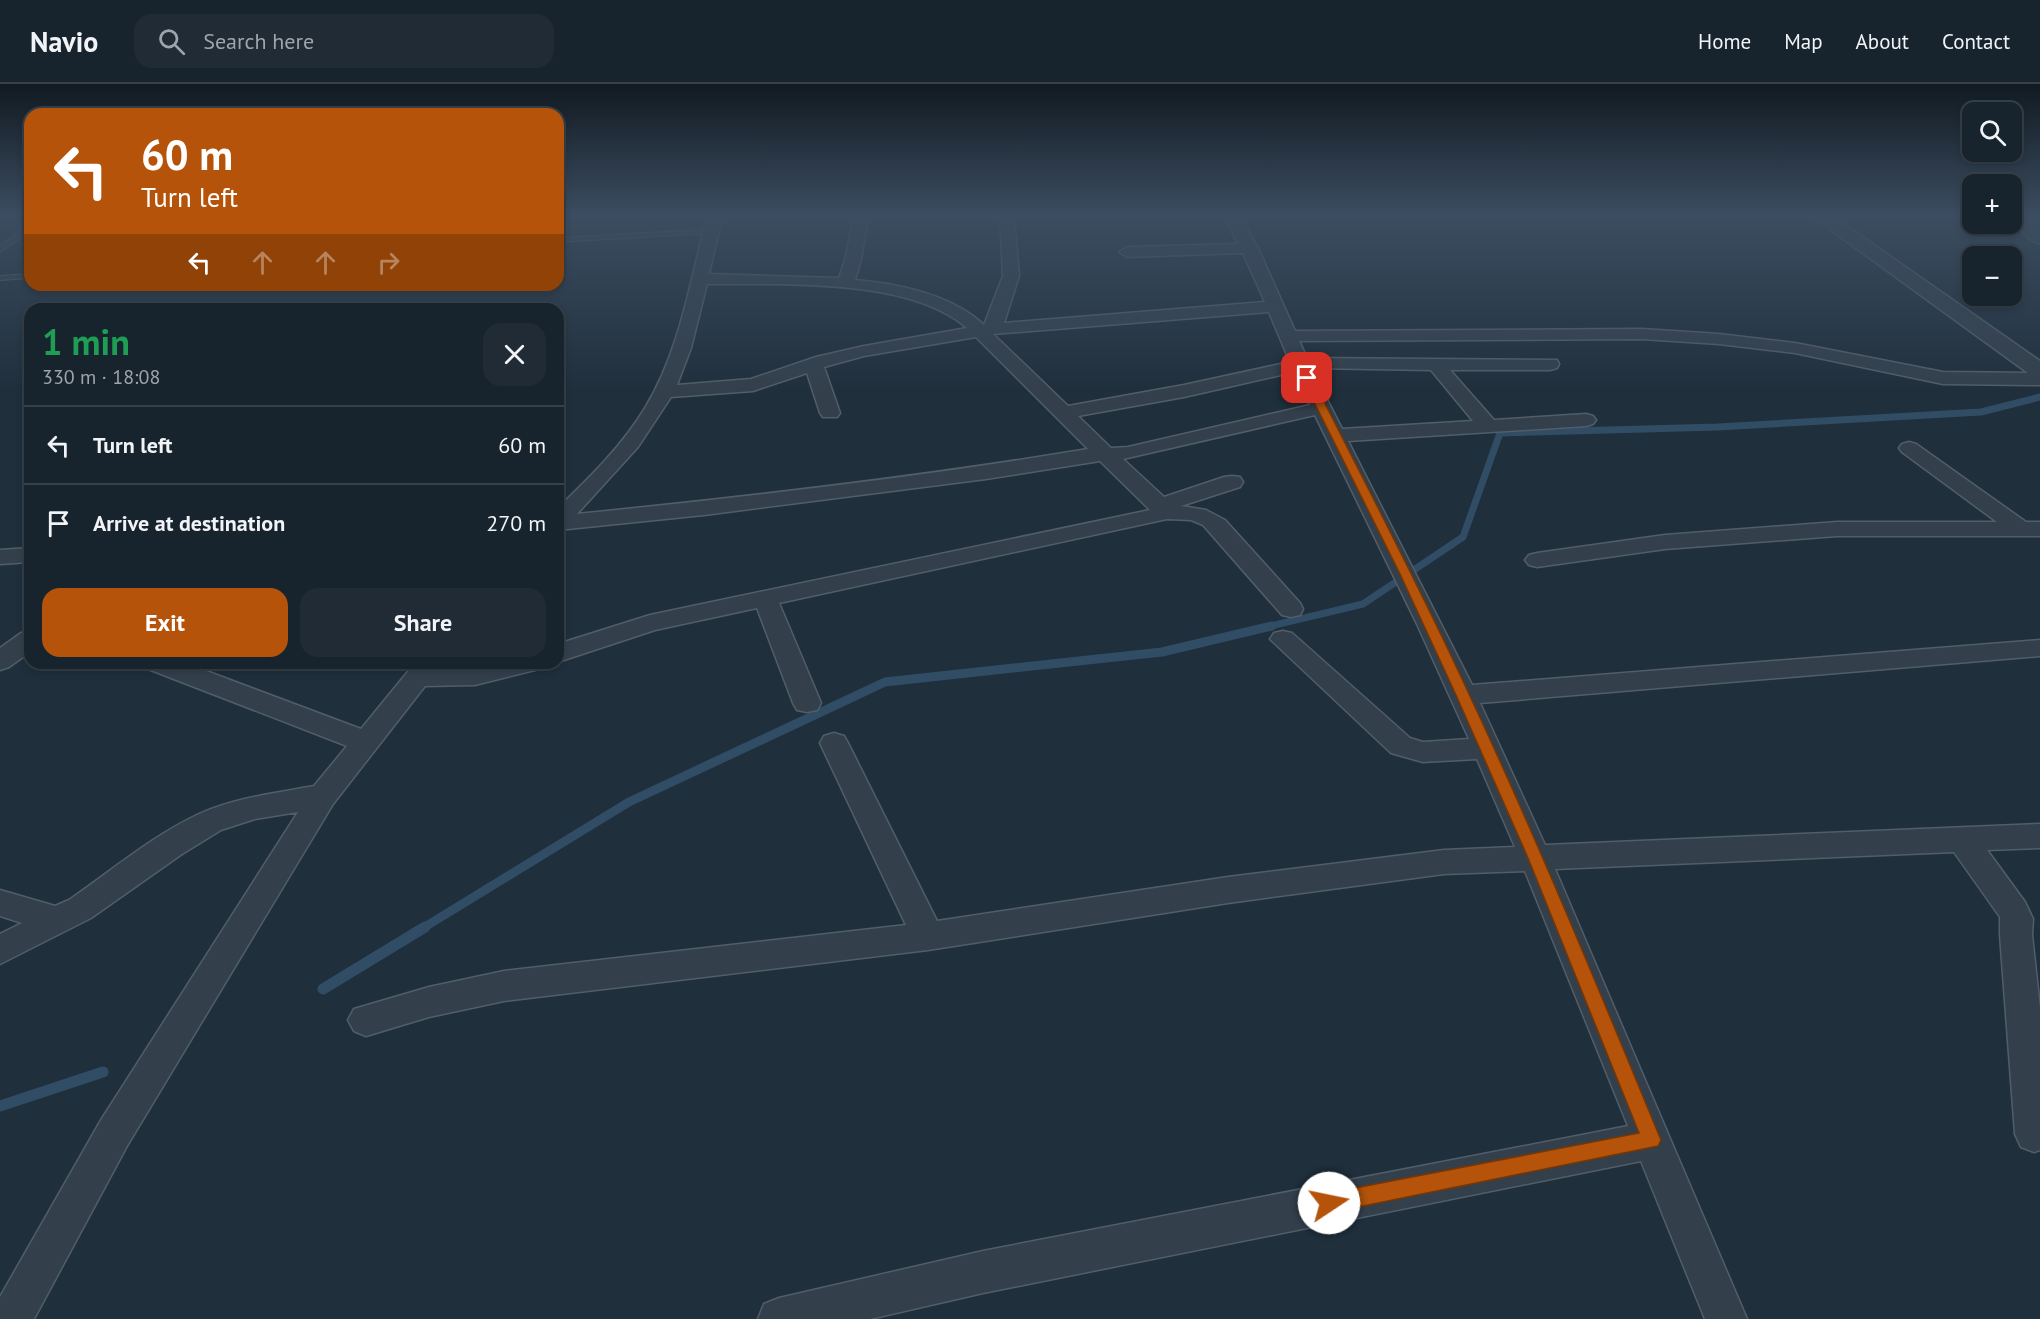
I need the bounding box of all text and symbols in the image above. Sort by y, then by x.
search box [134,14,554,68]
text: Navio [30,23,98,60]
icon: search [155,25,188,58]
text: Search here [203,27,314,55]
text: Home [1698,28,1751,55]
text: Map [1784,28,1823,55]
text: About [1856,28,1909,55]
text: Contact [1942,28,2010,55]
map controls [1962,102,2022,306]
button: search [1962,102,2022,162]
text: 60 m [141,127,233,182]
icon: left [42,132,120,210]
button: + [1962,174,2022,234]
text: Turn left [141,180,238,214]
icon: left [183,246,216,279]
icon: ahead [246,246,279,279]
icon: ahead [309,246,342,279]
icon: right [372,246,405,279]
button: − [1962,246,2022,306]
text: 1 min [42,318,130,365]
button: close [483,323,546,386]
pin [1281,352,1332,403]
icon: arrive [1290,361,1323,394]
text: 330 m · 18:08 [42,364,160,390]
icon: left [42,429,75,462]
text: Turn left [93,431,173,459]
text: 60 m [498,431,546,459]
icon: arrive [42,507,75,540]
text: Arrive at destination [93,509,285,537]
text: 270 m [486,509,546,537]
button: Exit [42,588,288,657]
button: Share [300,588,546,657]
position arrow [1297,1171,1361,1235]

